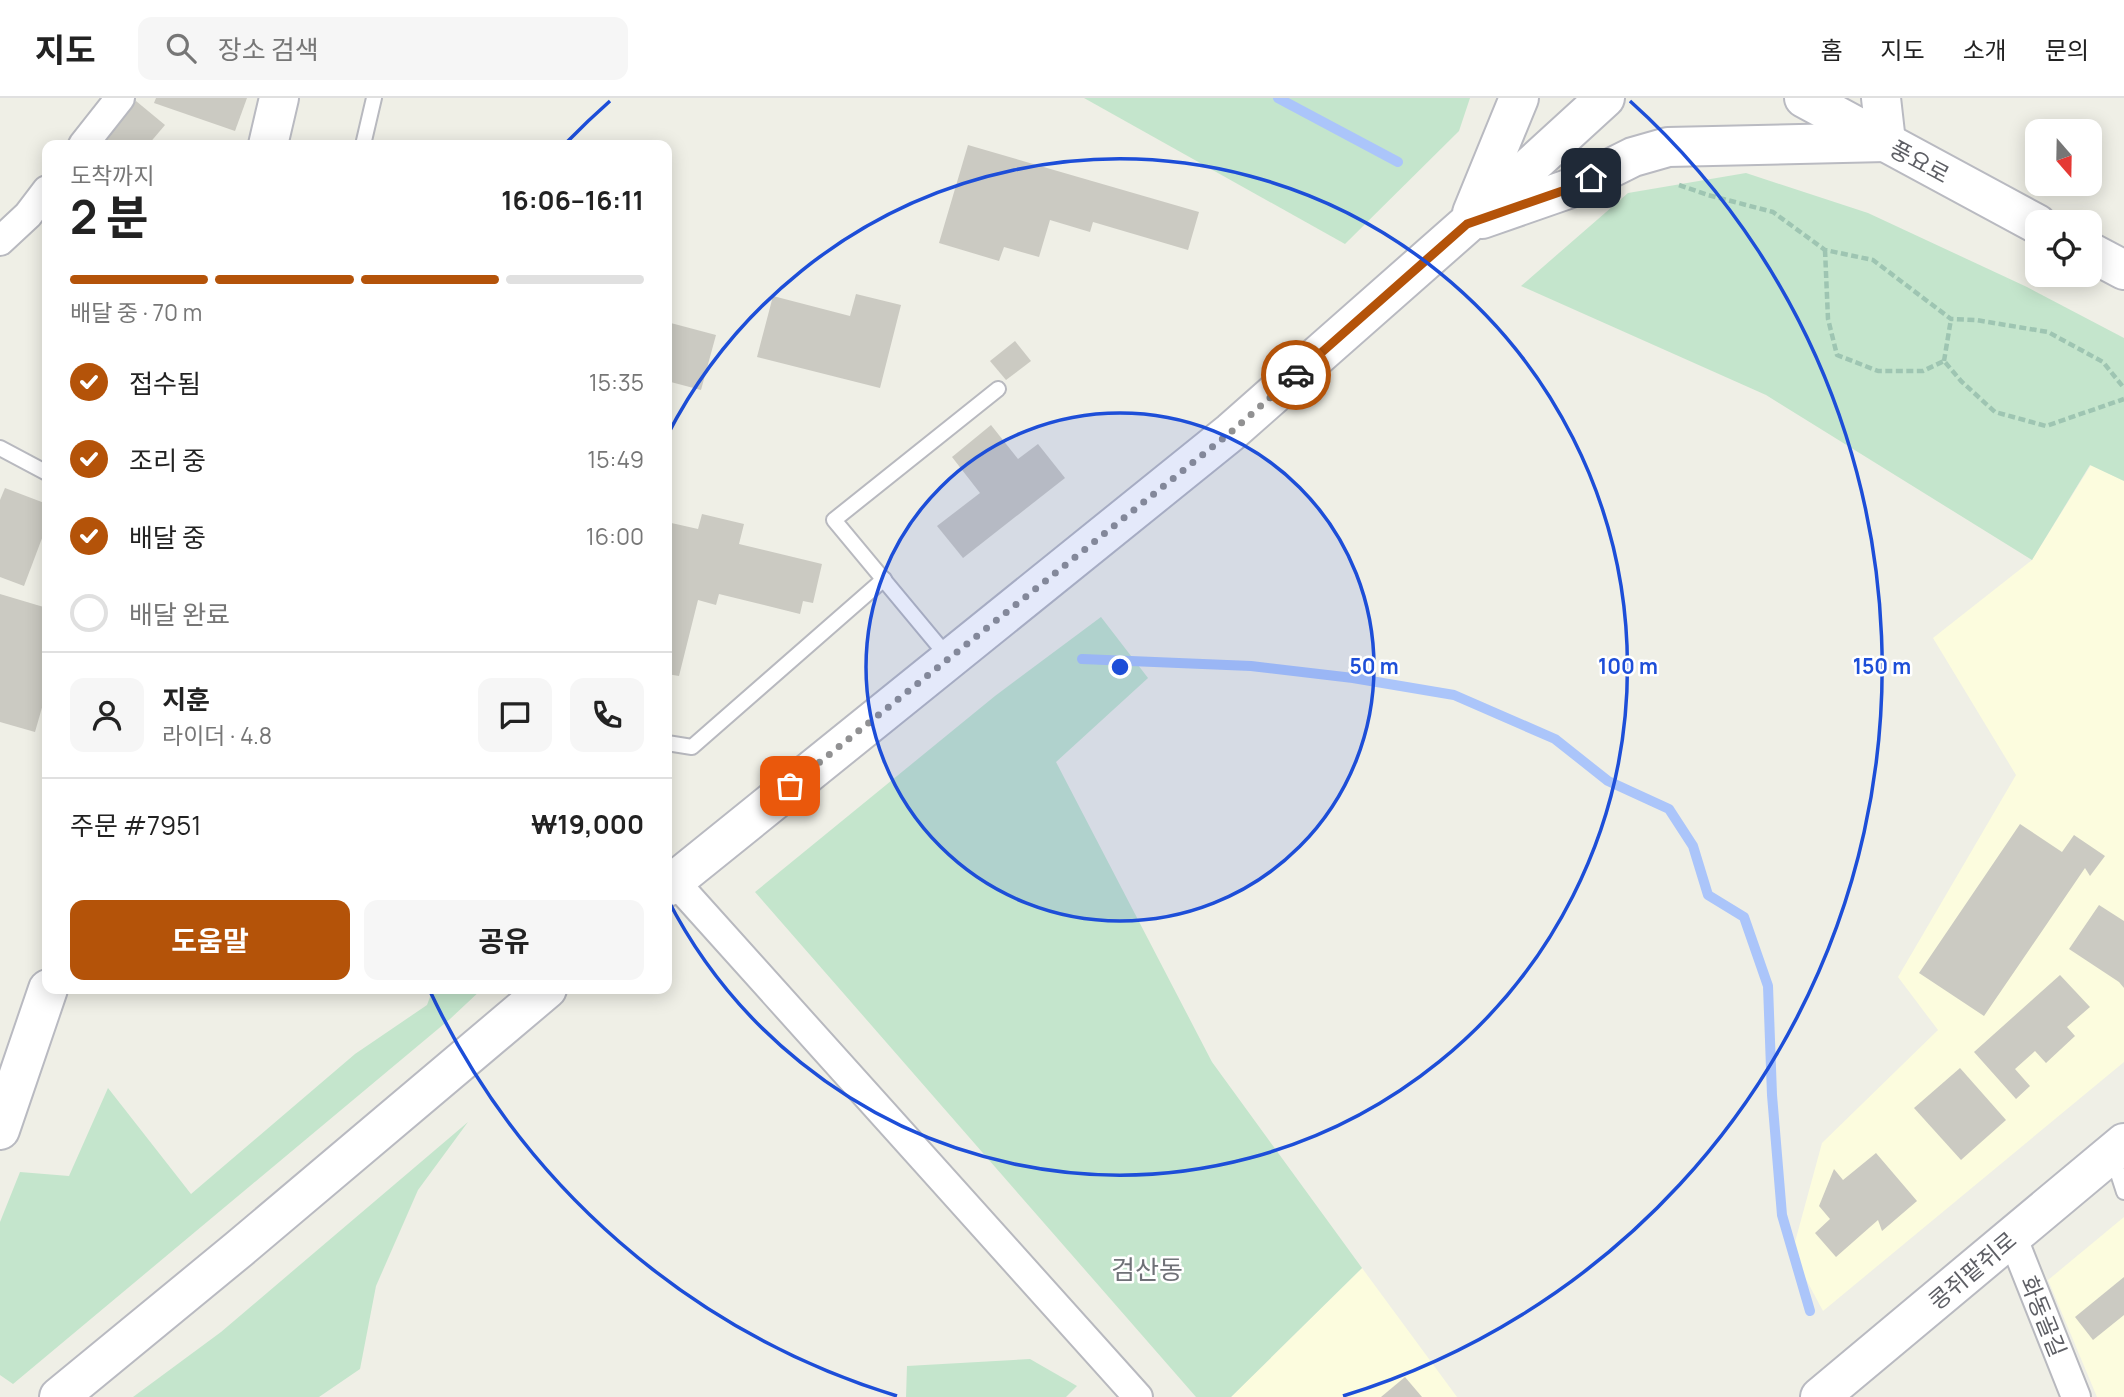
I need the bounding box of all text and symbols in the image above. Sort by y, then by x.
search box [138,17,628,80]
text: 지도 [35,27,96,72]
icon: search [162,29,200,67]
text: 장소 검색 [218,31,319,67]
text: 홈 [1820,33,1842,66]
text: 지도 [1880,33,1925,66]
text: 소개 [1963,33,2007,66]
text: 문의 [2045,33,2089,66]
north arrow [2025,119,2102,196]
map controls [2025,119,2102,287]
street label: 풍요로 [1884,132,1956,190]
pin [1561,148,1621,208]
text: 도착까지 [70,159,155,191]
icon: home [1572,159,1610,197]
text: 16:06–16:11 [501,182,644,218]
text: 2 분 [70,185,149,248]
button: locate [2025,210,2102,287]
text: 배달 중 · 70 m [70,296,202,328]
courier [1261,340,1331,410]
icon: car [1277,356,1315,394]
icon: check [70,363,108,401]
text: 접수됨 [129,365,201,401]
text: 15:35 [589,366,644,398]
icon: check [70,440,108,478]
text: 조리 중 [129,442,206,478]
text: 15:49 [587,443,644,475]
icon: check [70,517,108,555]
text: 배달 중 [129,519,206,555]
text: 16:00 [586,520,644,552]
text: 배달 완료 [129,596,230,632]
text: 50 m [1349,652,1399,680]
text: 100 m [1598,652,1658,680]
text: 150 m [1853,652,1911,680]
centre of rings [1108,655,1132,679]
button: person [70,678,144,752]
button: chat [478,678,552,752]
button: phone [570,678,644,752]
text: 지훈 [162,681,210,717]
text: 라이더 · 4.8 [162,719,272,751]
pin [760,756,820,816]
icon: bag [771,767,809,805]
text: ₩19,000 [531,806,644,842]
text: 주문 #7951 [70,807,201,843]
button: 도움말 [70,900,350,980]
button: 공유 [364,900,644,980]
street label: 콩쥐팥쥐로 [1921,1224,2023,1316]
district label: 검산동 [1111,1251,1183,1287]
street label: 화동골길 [2013,1271,2075,1361]

